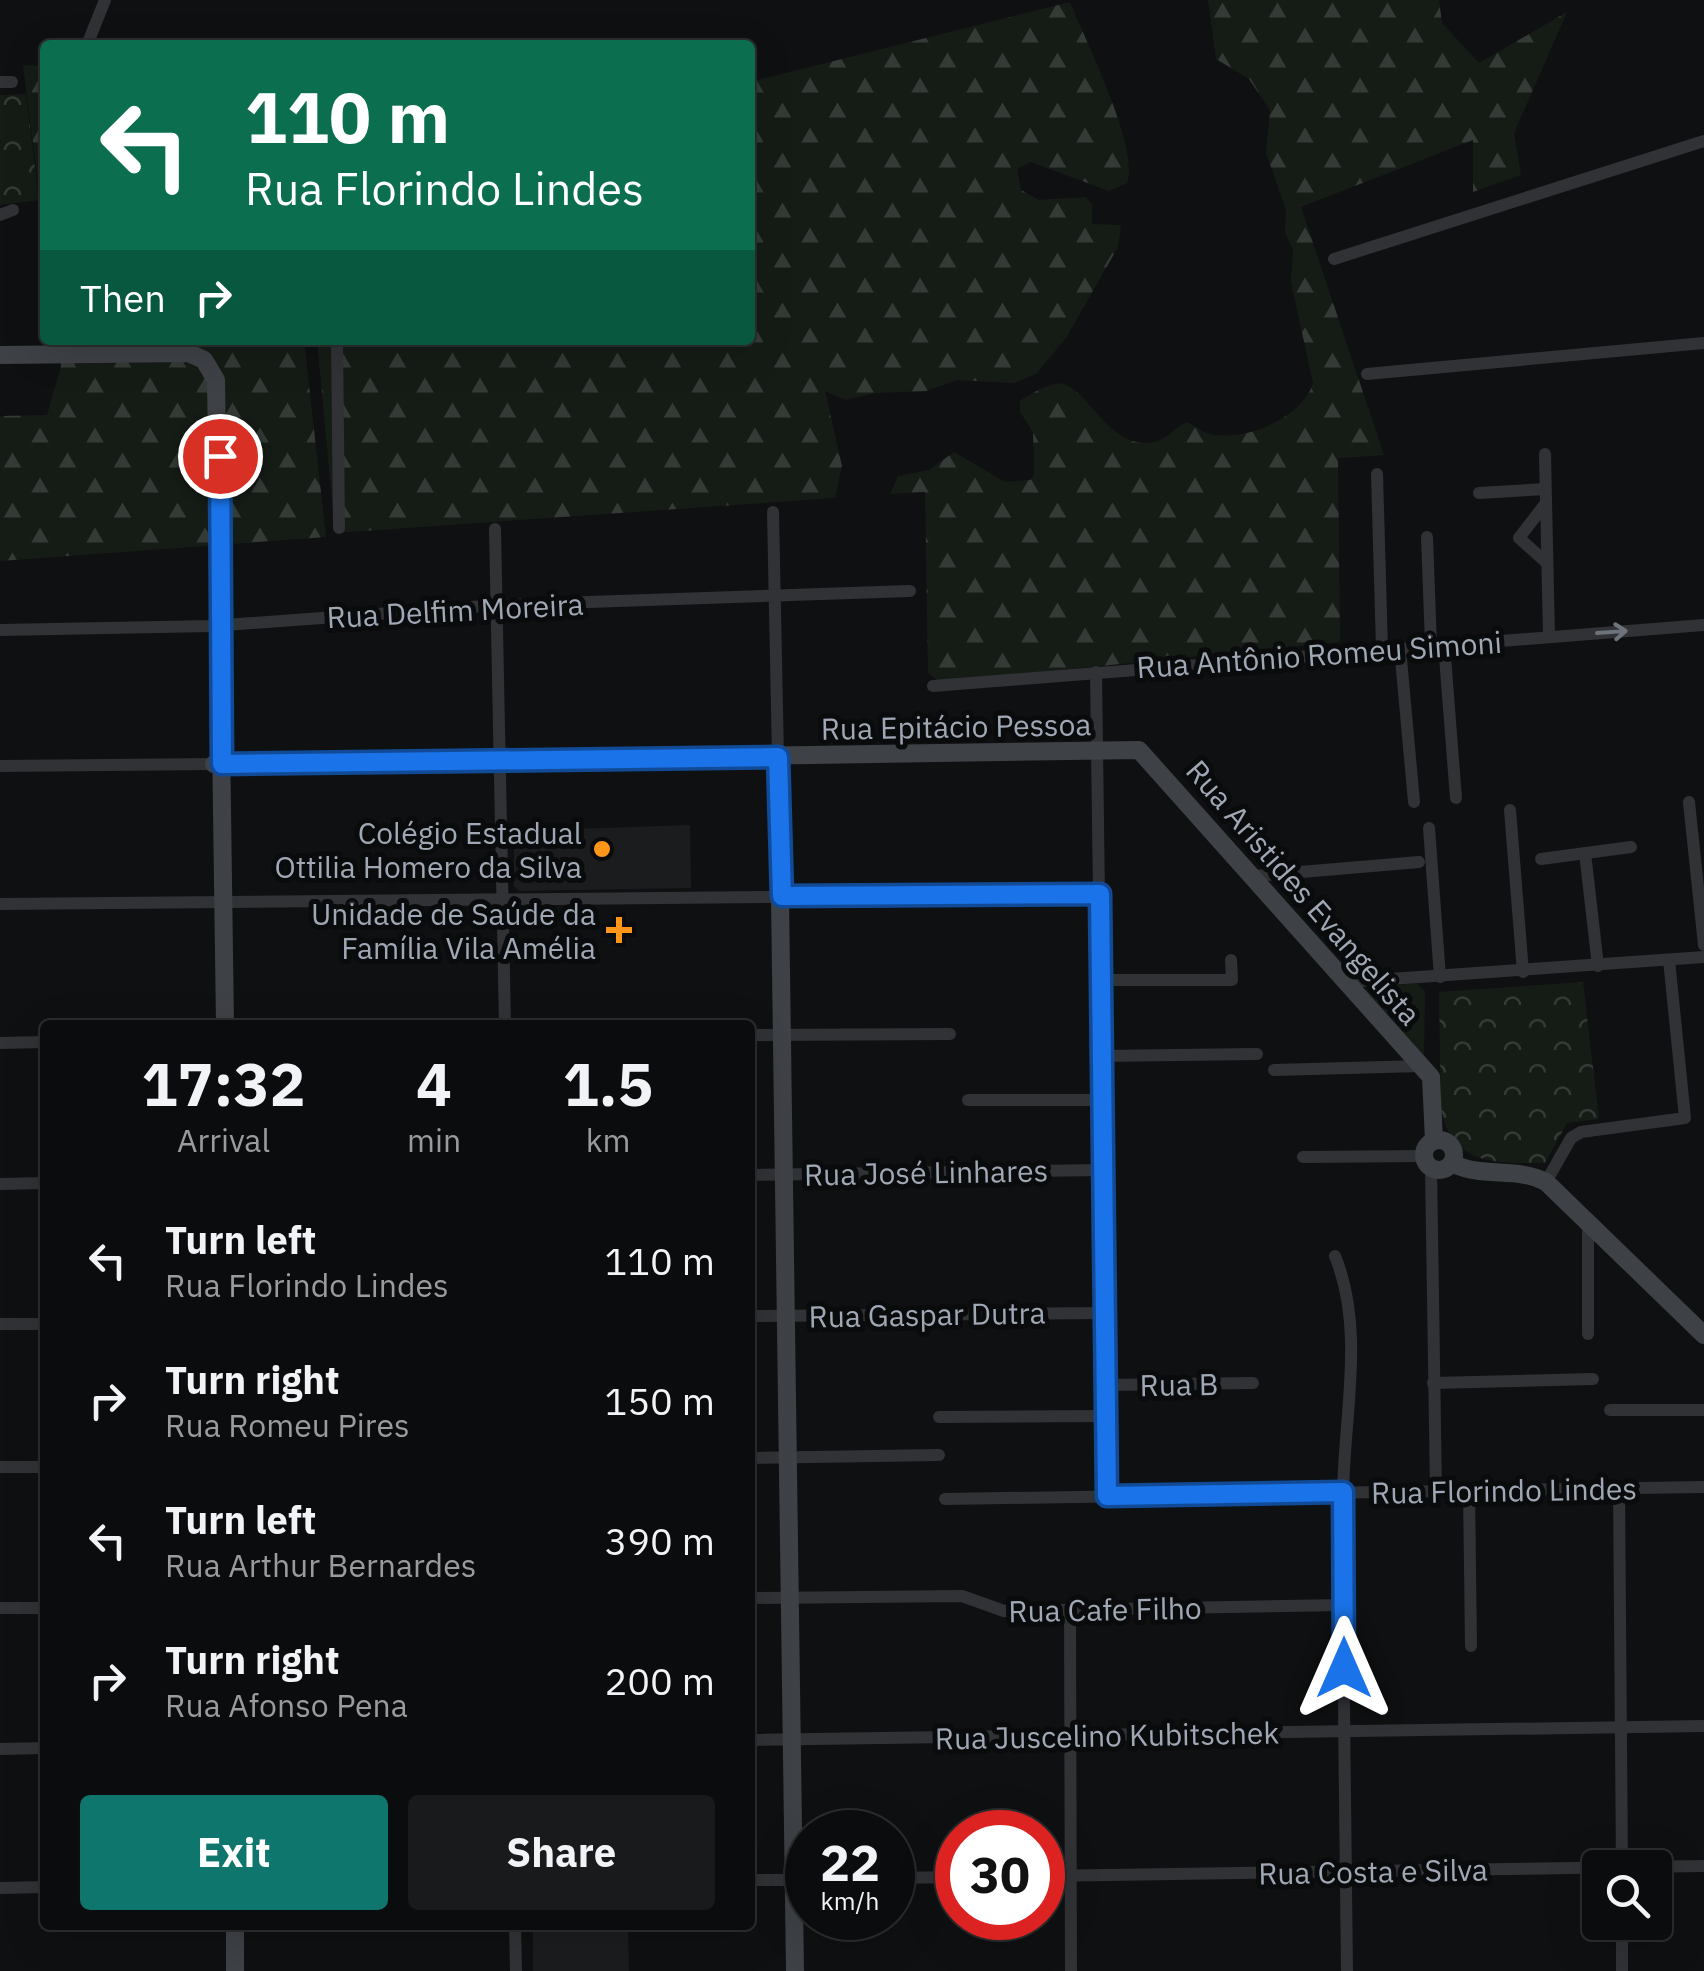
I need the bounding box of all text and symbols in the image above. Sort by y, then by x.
text: 110 m [245,71,450,162]
icon: left [80,80,210,210]
text: Rua Florindo Lindes [245,159,644,217]
icon: right [186,270,241,325]
text: Then [80,273,166,322]
pin [178,414,263,499]
icon: arrive [193,429,248,484]
street label: Rua Delfim Moreira [326,584,584,636]
street label: Rua Antônio Romeu Simoni [1135,622,1503,686]
one-way arrow [1595,622,1627,641]
street label: Rua Epitácio Pessoa [820,704,1092,748]
street label: Rua Aristides Evangelista [1178,751,1430,1033]
place label: Colégio Estadual Ottilia Homero da Silva [275,813,582,886]
marker: Colégio Estadual Ottilia Homero da Silva [591,838,613,860]
place label: Unidade de Saúde da Família Vila Amélia [311,894,596,967]
marker: Unidade de Saúde da Família Vila Amélia [606,917,632,943]
text: 17:32 [142,1044,305,1123]
text: 4 [416,1044,452,1123]
text: 1.5 [563,1044,653,1123]
text: Arrival [177,1119,270,1161]
text: min [407,1119,461,1161]
text: km [586,1119,630,1161]
street label: Rua José Linhares [804,1150,1048,1194]
text: Turn left [165,1215,316,1264]
icon: left [80,1233,135,1288]
text: 110 m [604,1236,715,1285]
text: Rua Florindo Lindes [165,1264,449,1306]
street label: Rua Gaspar Dutra [808,1292,1046,1336]
text: Turn right [165,1355,340,1404]
street label: Rua B [1139,1364,1219,1404]
icon: right [80,1373,135,1428]
text: 150 m [604,1376,715,1425]
text: Rua Romeu Pires [165,1404,410,1446]
street label: Rua Florindo Lindes [1371,1468,1637,1512]
text: Turn left [165,1495,316,1544]
icon: left [80,1513,135,1568]
text: 390 m [604,1516,715,1565]
text: Rua Arthur Bernardes [165,1544,476,1586]
street label: Rua Cafe Filho [1008,1588,1202,1630]
position arrow [1292,1616,1396,1720]
text: Turn right [165,1635,340,1684]
icon: right [80,1653,135,1708]
text: 200 m [604,1656,715,1705]
text: Rua Afonso Pena [165,1684,408,1726]
street label: Rua Juscelino Kubitschek [934,1712,1280,1758]
button: Exit [80,1795,388,1910]
button: Share [408,1795,715,1910]
speed limit sign: 30 [935,1810,1065,1940]
text: 22 [820,1830,880,1895]
street label: Rua Costa e Silva [1258,1849,1488,1893]
map controls [1582,1850,1672,1940]
button: search [1582,1850,1672,1940]
text: km/h [821,1884,879,1917]

